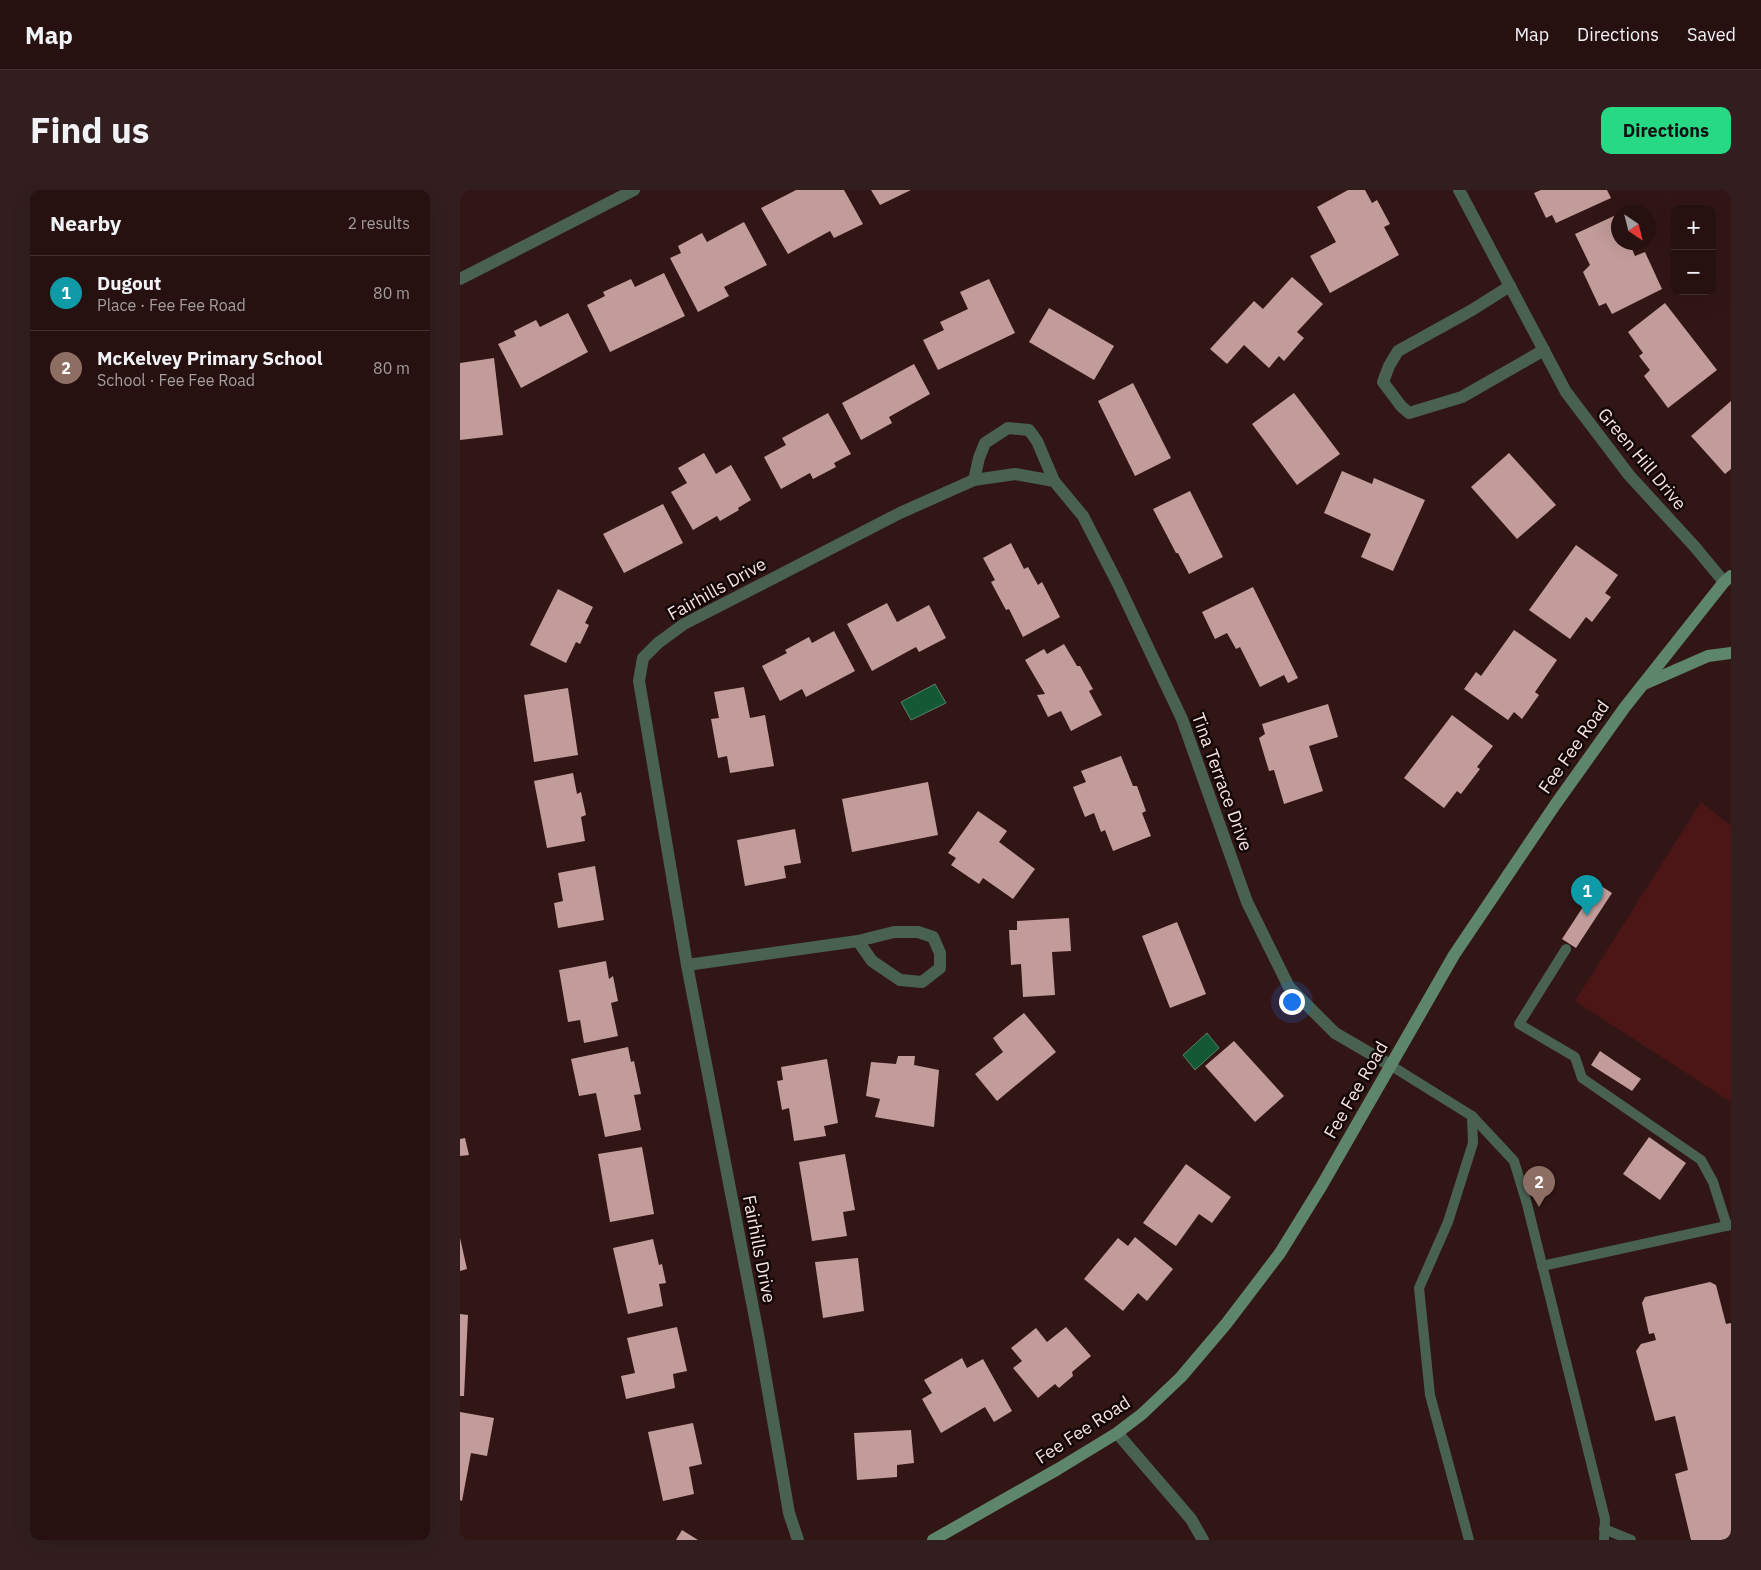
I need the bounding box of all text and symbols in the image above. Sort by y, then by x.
text: Map [25,19,73,51]
text: Map [1514,23,1549,46]
text: Directions [1577,23,1659,46]
text: Saved [1687,23,1736,46]
text: Find us [30,107,149,153]
button: Directions [1601,107,1731,154]
north arrow [1611,205,1656,250]
map controls [1671,205,1716,295]
button: + [1671,205,1716,250]
text: Nearby [50,209,121,237]
text: 2 results [347,213,410,233]
button: − [1671,250,1716,295]
text: Dugout [97,271,161,295]
text: 1 [61,283,71,303]
text: 80 m [373,283,410,303]
text: Place · Fee Fee Road [97,295,246,315]
text: McKelvey Primary School [97,346,323,370]
text: 2 [61,358,71,378]
text: 80 m [373,358,410,378]
text: School · Fee Fee Road [97,370,255,390]
street label: Green Hill Drive [1593,403,1692,515]
street label: Fairhills Drive [663,552,770,625]
street label: Fee Fee Road [1533,696,1614,798]
street label: Tina Terrace Drive [1187,710,1258,854]
pin: 1 [1571,875,1603,916]
your location [1279,989,1305,1015]
street label: Fee Fee Road [1318,1037,1393,1143]
pin: 2 [1523,1166,1555,1207]
street label: Fairhills Drive [738,1193,781,1305]
street label: Fee Fee Road [1031,1390,1135,1469]

